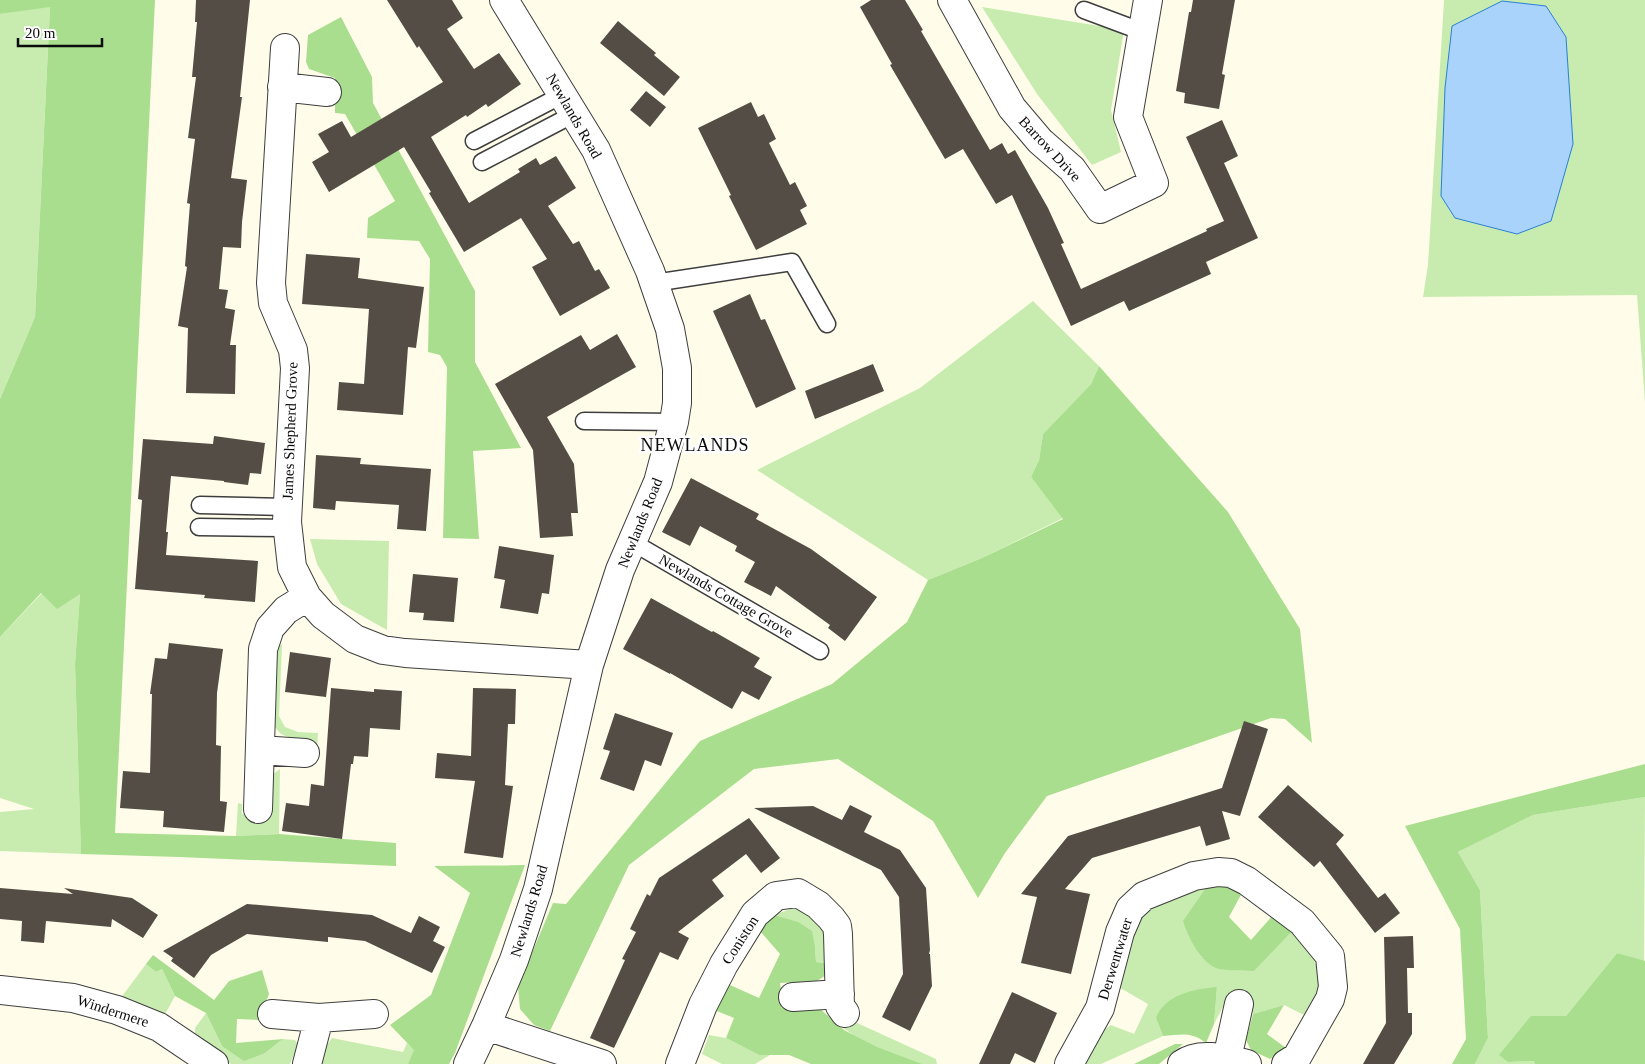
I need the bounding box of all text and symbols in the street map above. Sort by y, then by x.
scale bar [18,15,101,47]
text: 20 m [25,25,56,41]
street label: Newlands Road [543,71,605,162]
street label: Barrow Drive [1016,113,1084,185]
street label: James Shepherd Grove [280,361,300,500]
district label: NEWLANDS [641,435,750,455]
street label: Newlands Road [615,475,665,570]
street label: Newlands Cottage Grove [656,551,796,641]
street label: Newlands Road [507,863,551,959]
street label: Coniston [719,913,762,967]
street label: Derwentwater [1095,916,1135,1002]
street label: Windermere [75,992,151,1030]

